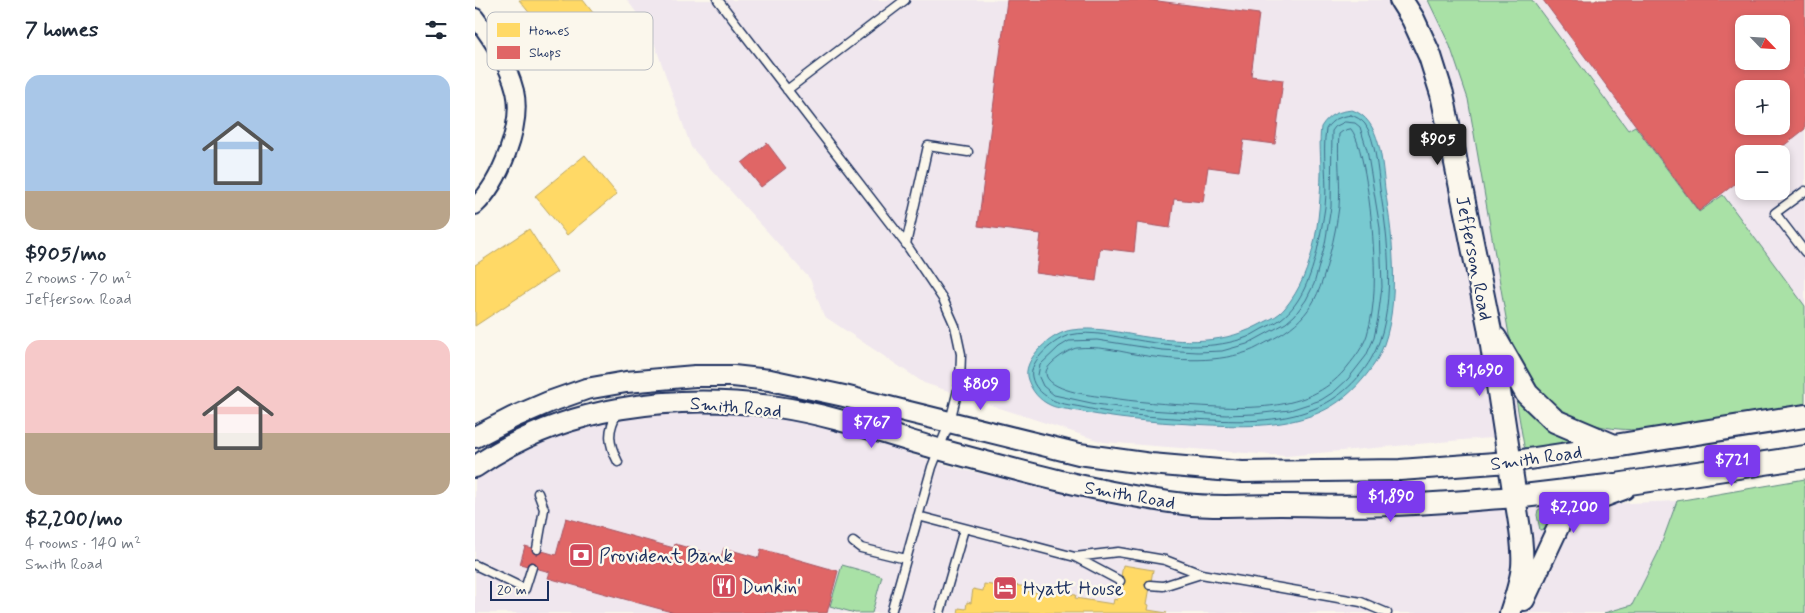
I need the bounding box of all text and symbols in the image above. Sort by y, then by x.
legend [487,12,653,70]
north arrow [1735,15,1790,70]
map controls [1735,15,1790,200]
text: 7 homes [25,16,98,44]
icon: filters [422,16,450,44]
text: Homes [529,22,570,40]
text: Shops [529,44,561,62]
button: + [1735,80,1790,135]
icon: home [193,108,283,198]
pin: $905 [1408,124,1468,166]
text: $905 [1420,129,1456,150]
button: − [1735,145,1790,200]
street label: Jefferson Road [1449,194,1498,323]
text: $905/mo [25,240,106,268]
text: 2 rooms · 70 m² [25,268,132,289]
text: Jefferson Road [25,289,132,310]
pin: $1,690 [1439,354,1521,397]
text: $1,690 [1457,360,1503,381]
pin: $809 [951,368,1011,411]
icon: home [193,373,283,463]
text: $809 [963,374,999,395]
street label: Smith Road [689,391,783,424]
pin: $767 [842,406,902,449]
text: $767 [854,412,890,433]
street label: Smith Road [1489,440,1584,477]
pin: $721 [1702,444,1762,487]
text: $721 [1715,450,1749,471]
street label: Smith Road [1082,475,1177,516]
pin: $1,890 [1350,480,1432,523]
text: $1,890 [1368,486,1414,507]
pin: $2,200 [1533,492,1615,534]
text: $2,200 [1550,497,1598,518]
text: $2,200/mo [25,505,122,533]
text: 4 rooms · 140 m² [25,533,141,554]
bank icon: Provident Bank [568,542,594,568]
place label: Provident Bank [599,544,734,569]
text: Smith Road [25,554,103,575]
restaurant icon: Dunkin' [711,573,737,599]
place label: Dunkin' [741,575,801,600]
hotel icon: Hyatt House [992,575,1018,601]
place label: Hyatt House [1023,577,1124,602]
scale bar [490,578,549,601]
text: 20 m [497,581,527,599]

